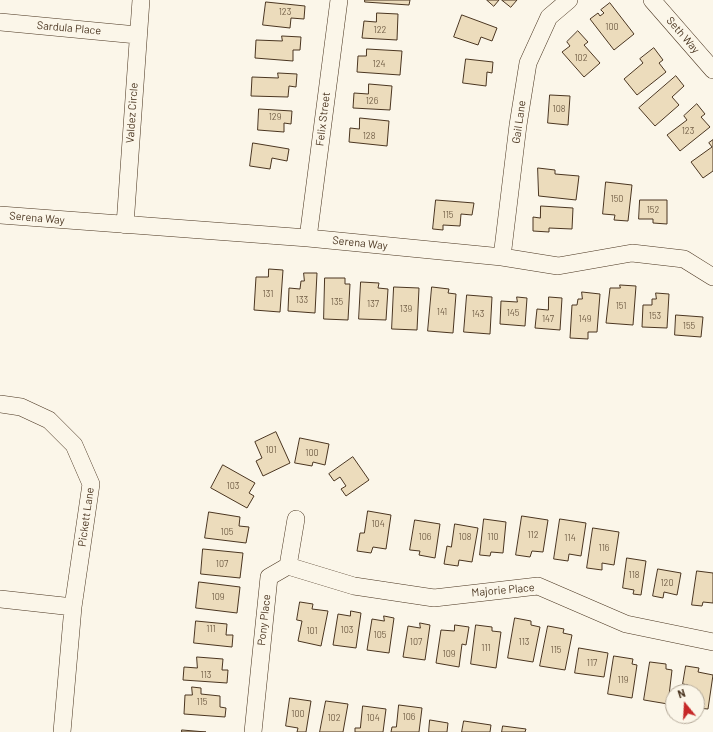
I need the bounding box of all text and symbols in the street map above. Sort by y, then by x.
house number: 123 [279,7,291,17]
street label: Seth Way [664,14,702,56]
street label: Sardula Place [36,19,102,37]
house number: 100 [605,22,619,32]
house number: 122 [374,25,386,35]
house number: 102 [574,53,588,63]
house number: 124 [373,59,385,69]
street label: Valdez Circle [123,82,141,144]
street label: Felix Street [313,91,333,147]
house number: 126 [366,96,378,106]
street label: Gail Lane [509,100,529,144]
house number: 108 [553,104,565,114]
house number: 129 [269,112,281,122]
house number: 123 [682,126,694,136]
house number: 128 [363,131,375,141]
house number: 150 [611,194,623,204]
house number: 152 [647,205,659,215]
street label: Serena Way [9,209,65,227]
house number: 115 [443,210,453,220]
street label: Serena Way [332,234,388,252]
house number: 131 [263,289,273,299]
house number: 133 [296,295,308,305]
house number: 135 [331,297,343,307]
house number: 137 [367,299,379,309]
house number: 151 [616,301,626,311]
house number: 139 [400,304,412,314]
house number: 141 [437,307,447,317]
house number: 145 [507,308,519,318]
house number: 143 [472,309,484,319]
house number: 153 [649,311,661,321]
house number: 147 [542,314,554,324]
house number: 149 [579,314,591,324]
house number: 155 [683,321,695,331]
house number: 101 [265,445,277,455]
house number: 100 [305,448,319,458]
house number: 103 [227,481,239,491]
street label: Pickett Lane [75,486,97,548]
house number: 104 [371,519,385,529]
house number: 105 [221,527,233,537]
house number: 112 [527,530,539,540]
house number: 106 [419,532,431,542]
house number: 108 [459,532,471,542]
house number: 110 [487,532,499,542]
house number: 114 [564,533,576,543]
house number: 116 [599,543,609,553]
house number: 107 [216,559,228,569]
house number: 118 [628,570,640,580]
house number: 120 [660,578,674,588]
street label: Majorie Place [471,581,535,599]
house number: 109 [212,592,224,602]
street label: Pony Place [255,594,273,646]
house number: 111 [206,624,216,634]
house number: 103 [341,625,353,635]
house number: 101 [306,626,318,636]
house number: 105 [374,630,386,640]
house number: 107 [410,637,422,647]
house number: 113 [519,637,529,647]
house number: 111 [481,643,491,653]
house number: 115 [551,645,561,655]
house number: 109 [443,649,455,659]
house number: 117 [587,658,597,668]
house number: 113 [201,670,211,680]
house number: 119 [617,675,629,685]
north arrow [665,684,705,724]
text: N [676,686,687,700]
house number: 115 [197,697,207,707]
house number: 100 [291,709,305,719]
house number: 106 [403,712,415,722]
house number: 102 [327,713,341,723]
house number: 104 [366,713,380,723]

